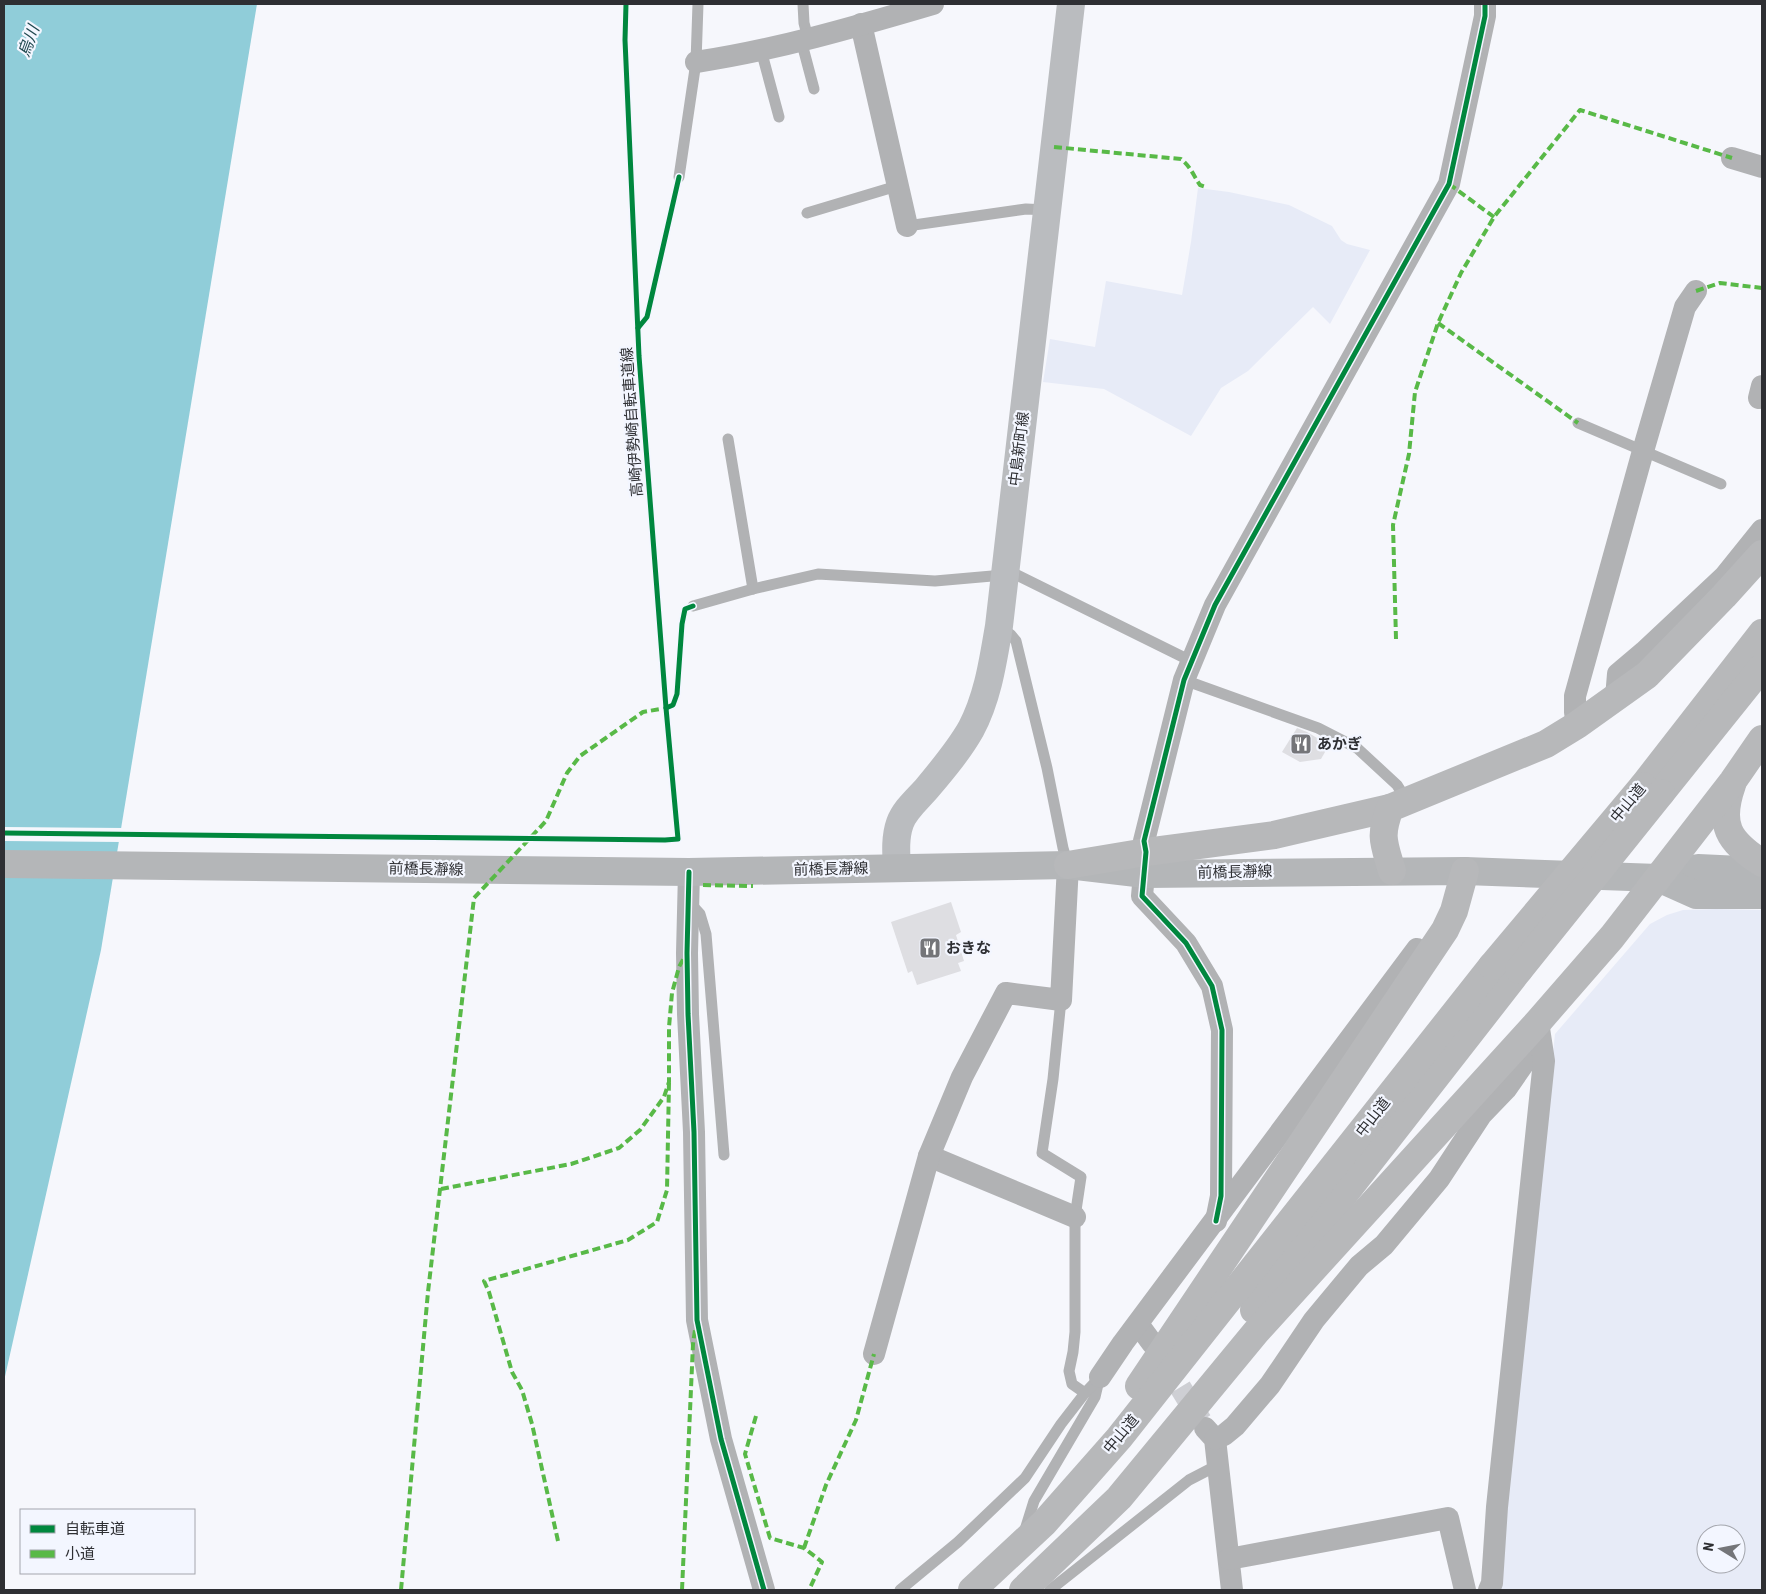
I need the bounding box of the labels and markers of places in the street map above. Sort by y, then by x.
restaurant icon: あかぎ [1289,732,1313,756]
place label: あかぎ [1317,735,1362,753]
restaurant icon: おきな [918,936,942,960]
place label: おきな [946,939,991,957]

